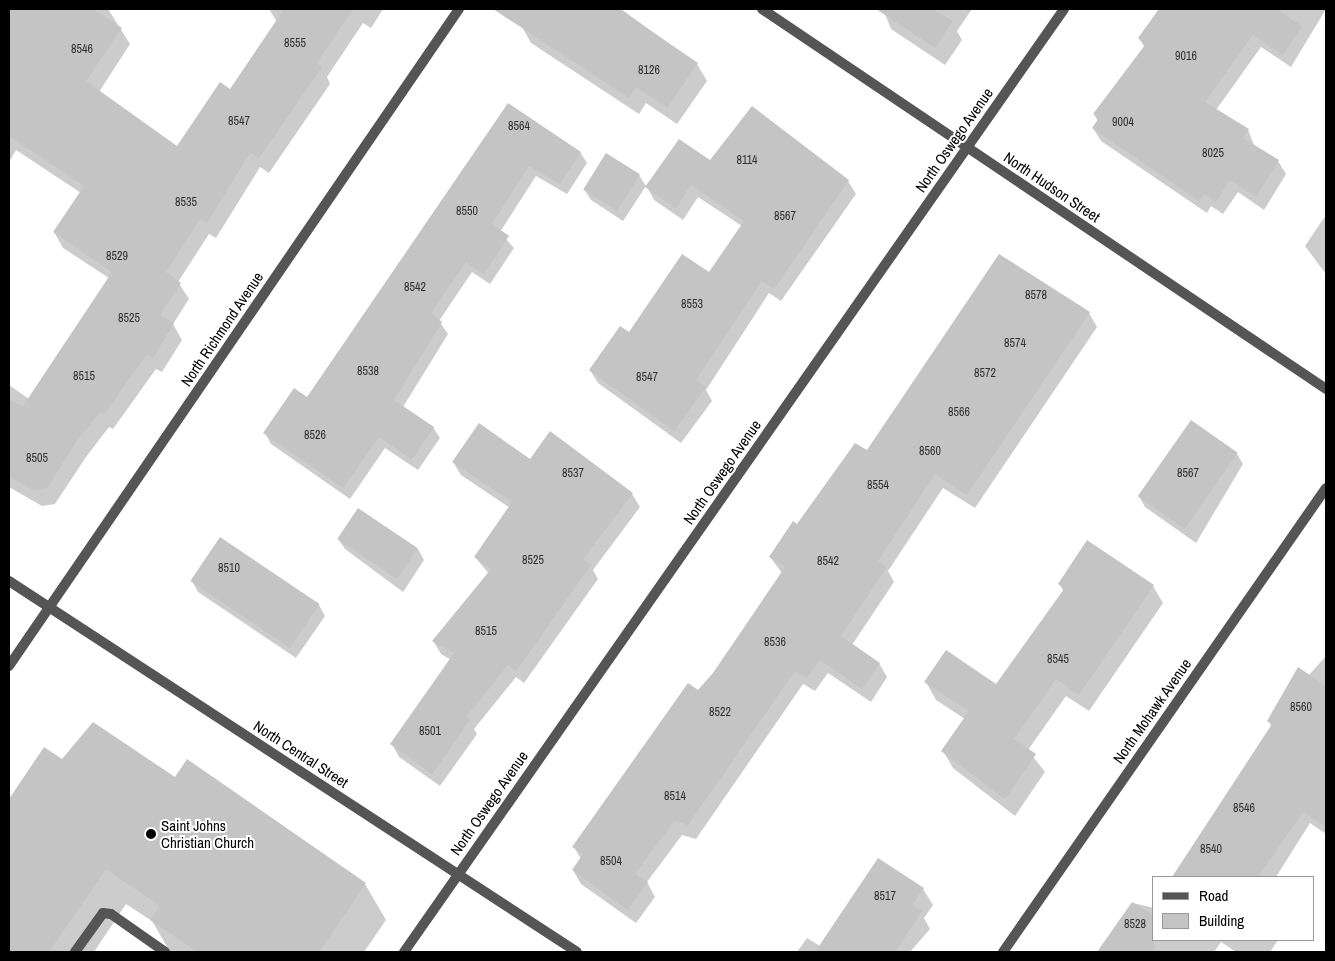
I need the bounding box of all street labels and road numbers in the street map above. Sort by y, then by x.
street label: North Oswego Avenue [911,84,997,196]
street label: North Hudson Street [1000,148,1104,226]
street label: North Richmond Avenue [177,268,267,390]
street label: North Oswego Avenue [679,416,765,528]
street label: North Mohawk Avenue [1109,655,1195,767]
street label: North Central Street [250,717,352,791]
street label: North Oswego Avenue [446,747,532,859]

